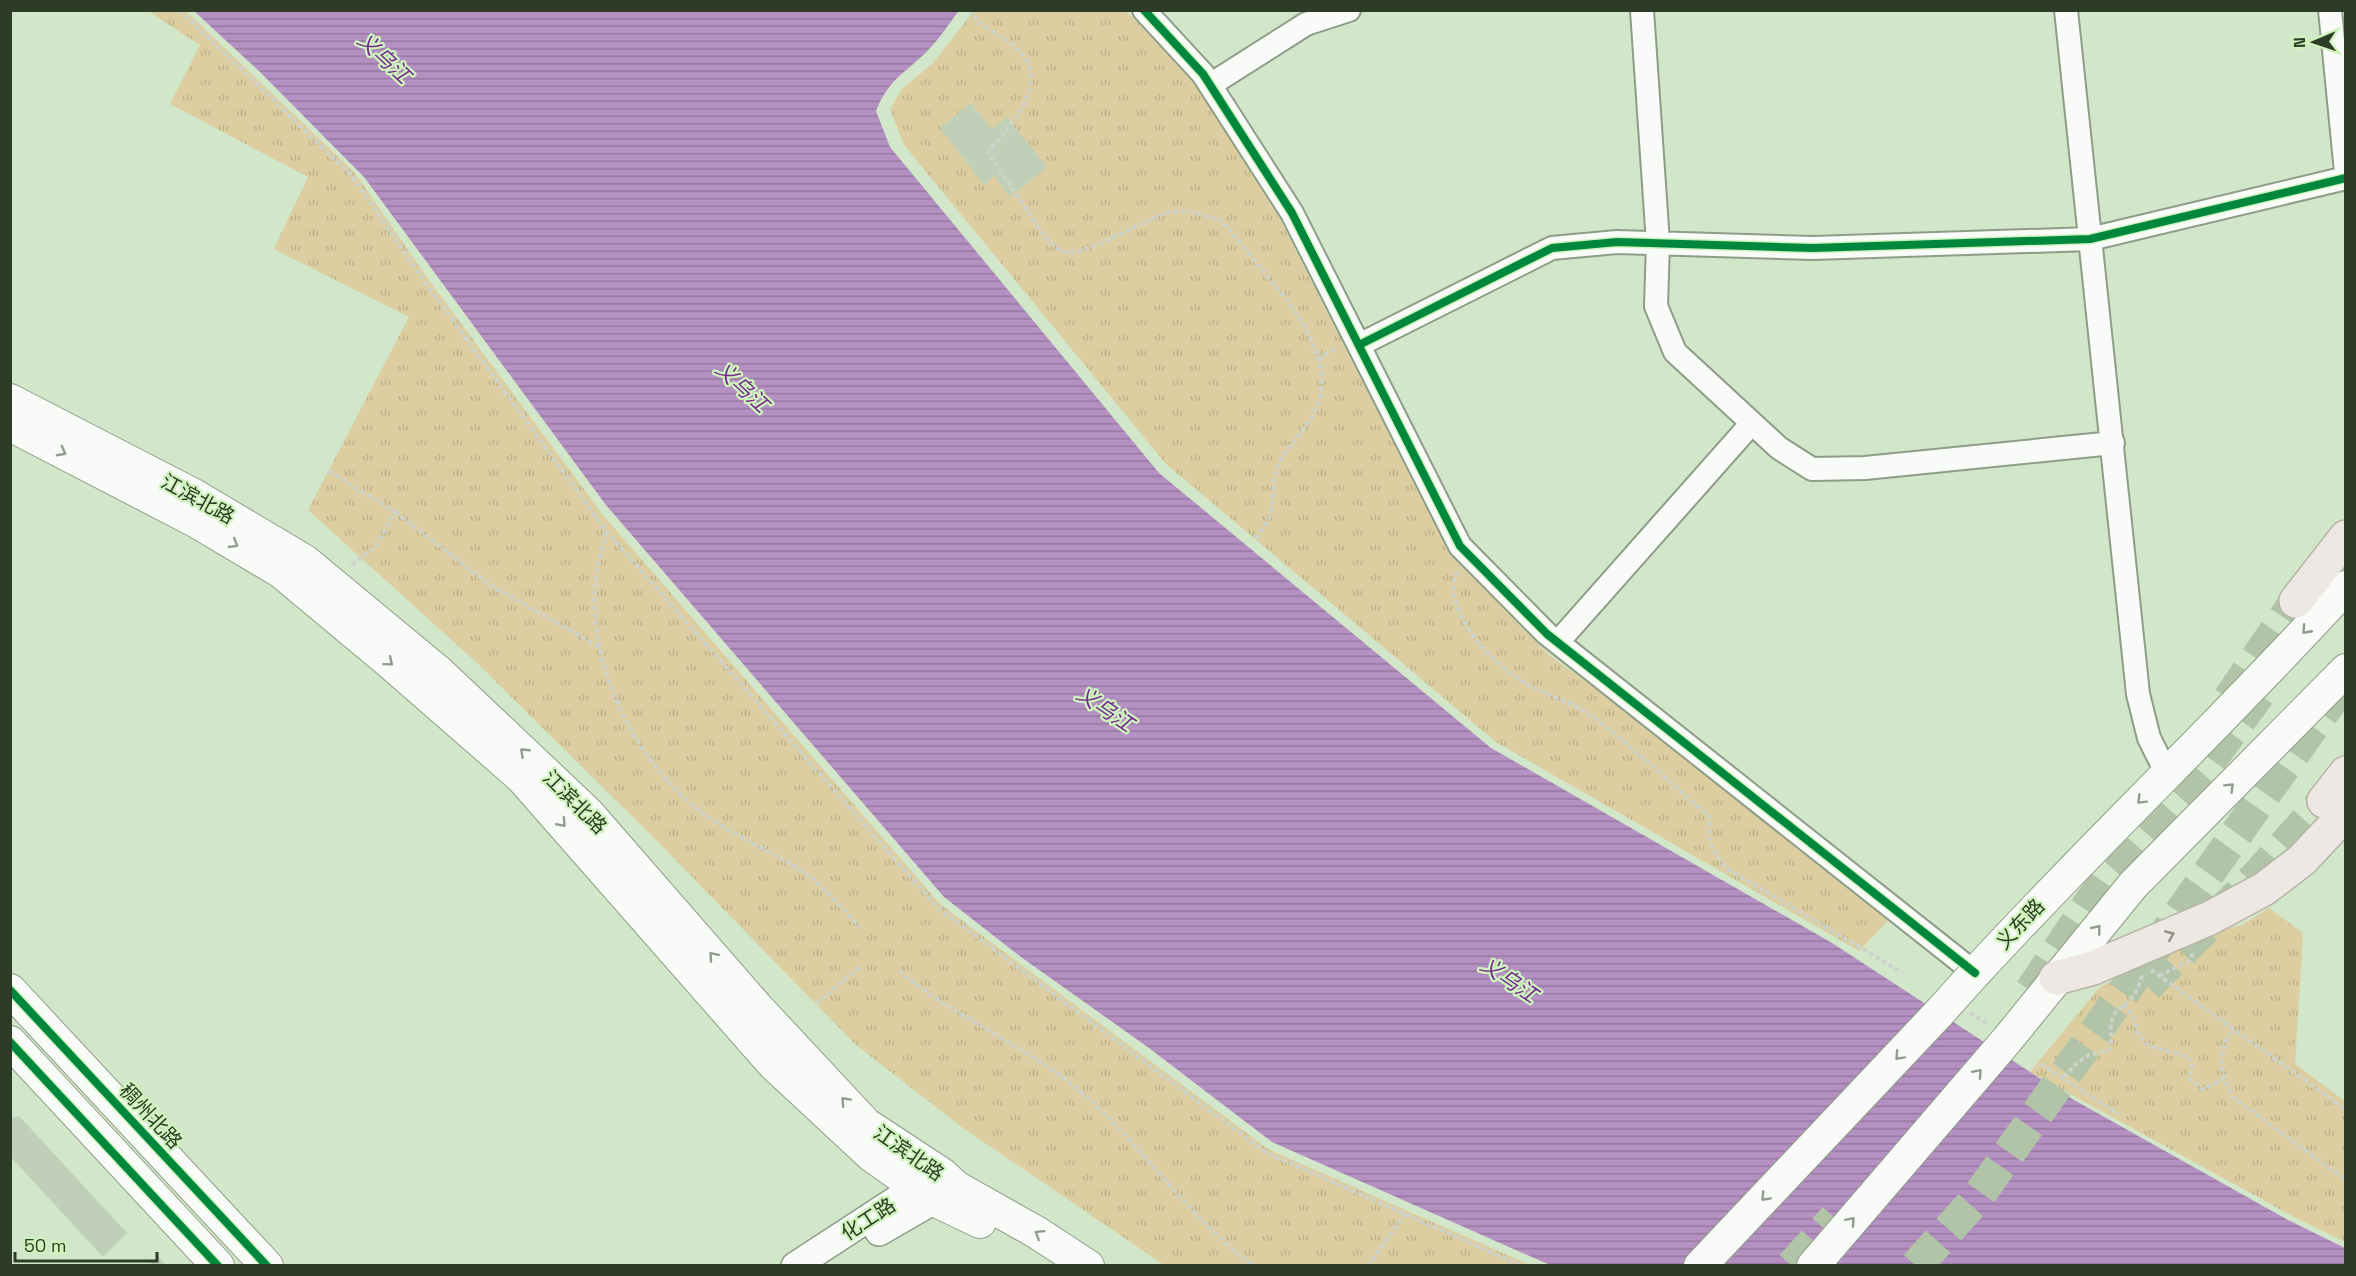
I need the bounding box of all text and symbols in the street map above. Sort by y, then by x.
north arrow [2284,12,2344,72]
water label: 义乌江 [352,26,418,90]
text: N [2289,37,2310,48]
water label: 义乌江 [710,355,776,419]
one-way arrow [56,445,67,456]
street label: 江滨北路 [157,468,239,530]
one-way arrow [228,537,238,548]
one-way arrow [2302,623,2313,634]
one-way arrow [382,655,393,666]
water label: 义乌江 [1072,680,1141,739]
one-way arrow [520,748,530,759]
street label: 江滨北路 [538,765,612,839]
one-way arrow [2222,783,2233,794]
one-way arrow [2137,793,2148,803]
one-way arrow [555,817,566,827]
street label: 义东路 [1990,893,2050,955]
one-way arrow [2089,925,2100,936]
one-way arrow [2163,931,2174,943]
water label: 义乌江 [1476,951,1545,1010]
one-way arrow [709,953,720,963]
one-way arrow [1895,1049,1906,1059]
one-way arrow [1971,1069,1982,1080]
street label: 稠州北路 [114,1078,188,1154]
one-way arrow [841,1097,852,1108]
street label: 江滨北路 [869,1119,949,1187]
one-way arrow [1761,1190,1772,1201]
street label: 化工路 [836,1192,900,1246]
one-way arrow [1844,1217,1855,1228]
scale bar [15,1225,158,1263]
one-way arrow [1035,1229,1045,1241]
text: 50 m [24,1234,66,1257]

